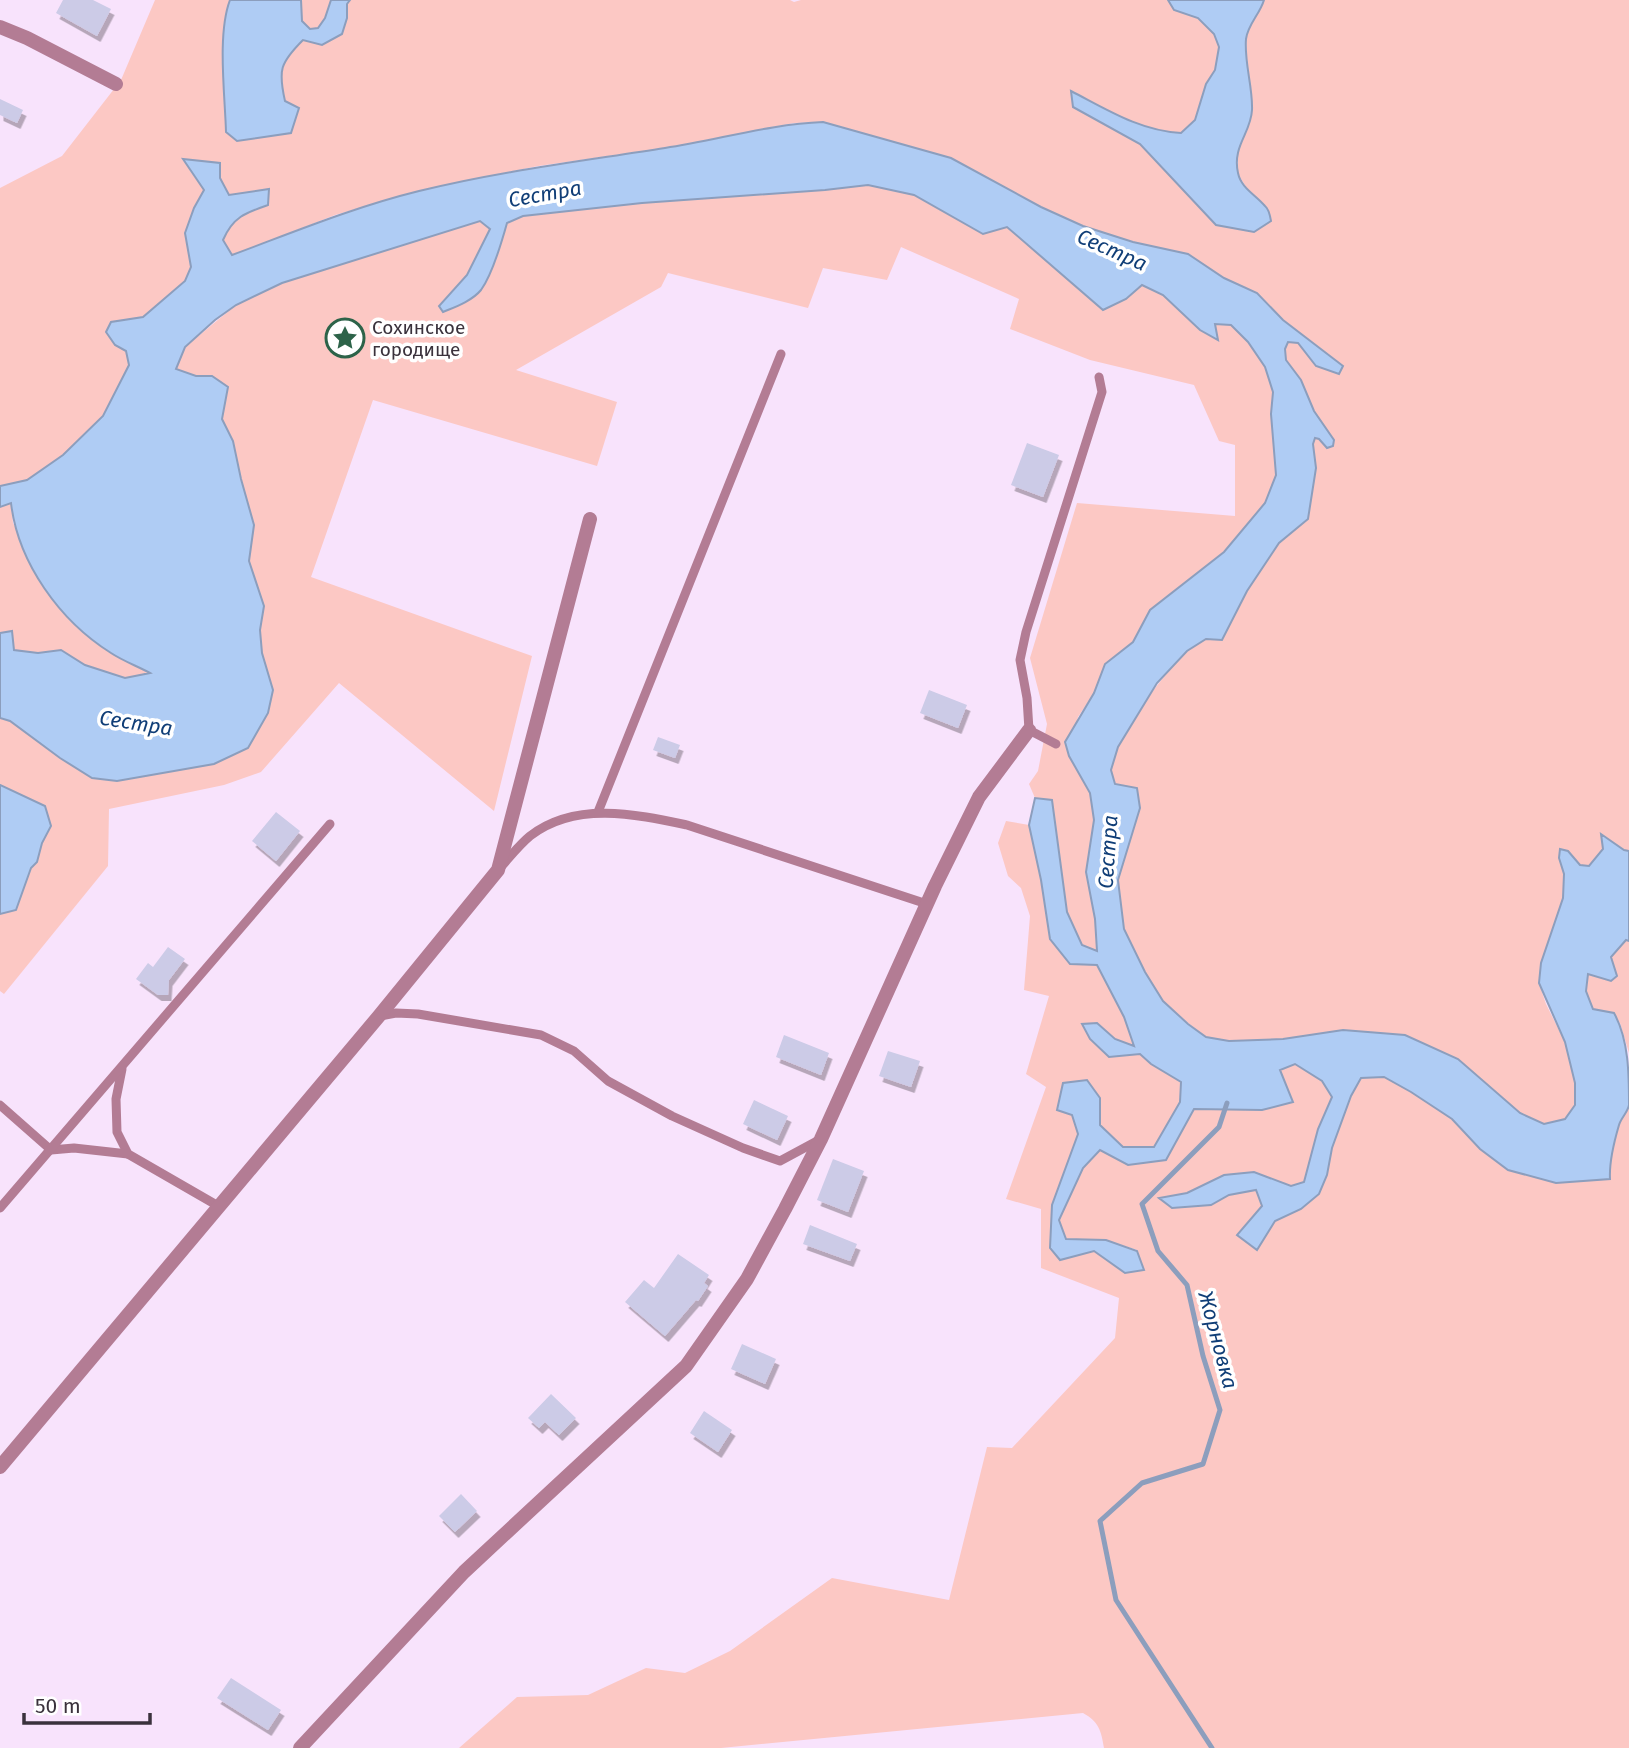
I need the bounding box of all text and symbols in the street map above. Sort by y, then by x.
water label: Сестра [506,175,584,213]
water label: Сестра [1073,223,1151,277]
place label: Сохинское городище [372,316,465,361]
place icon: Сохинское городище [324,317,366,359]
water label: Сестра [98,704,174,742]
water label: Сестра [1092,814,1124,890]
water label: Жорновка [1192,1287,1243,1392]
scale bar [24,1682,150,1726]
text: 50 m [35,1693,81,1719]

